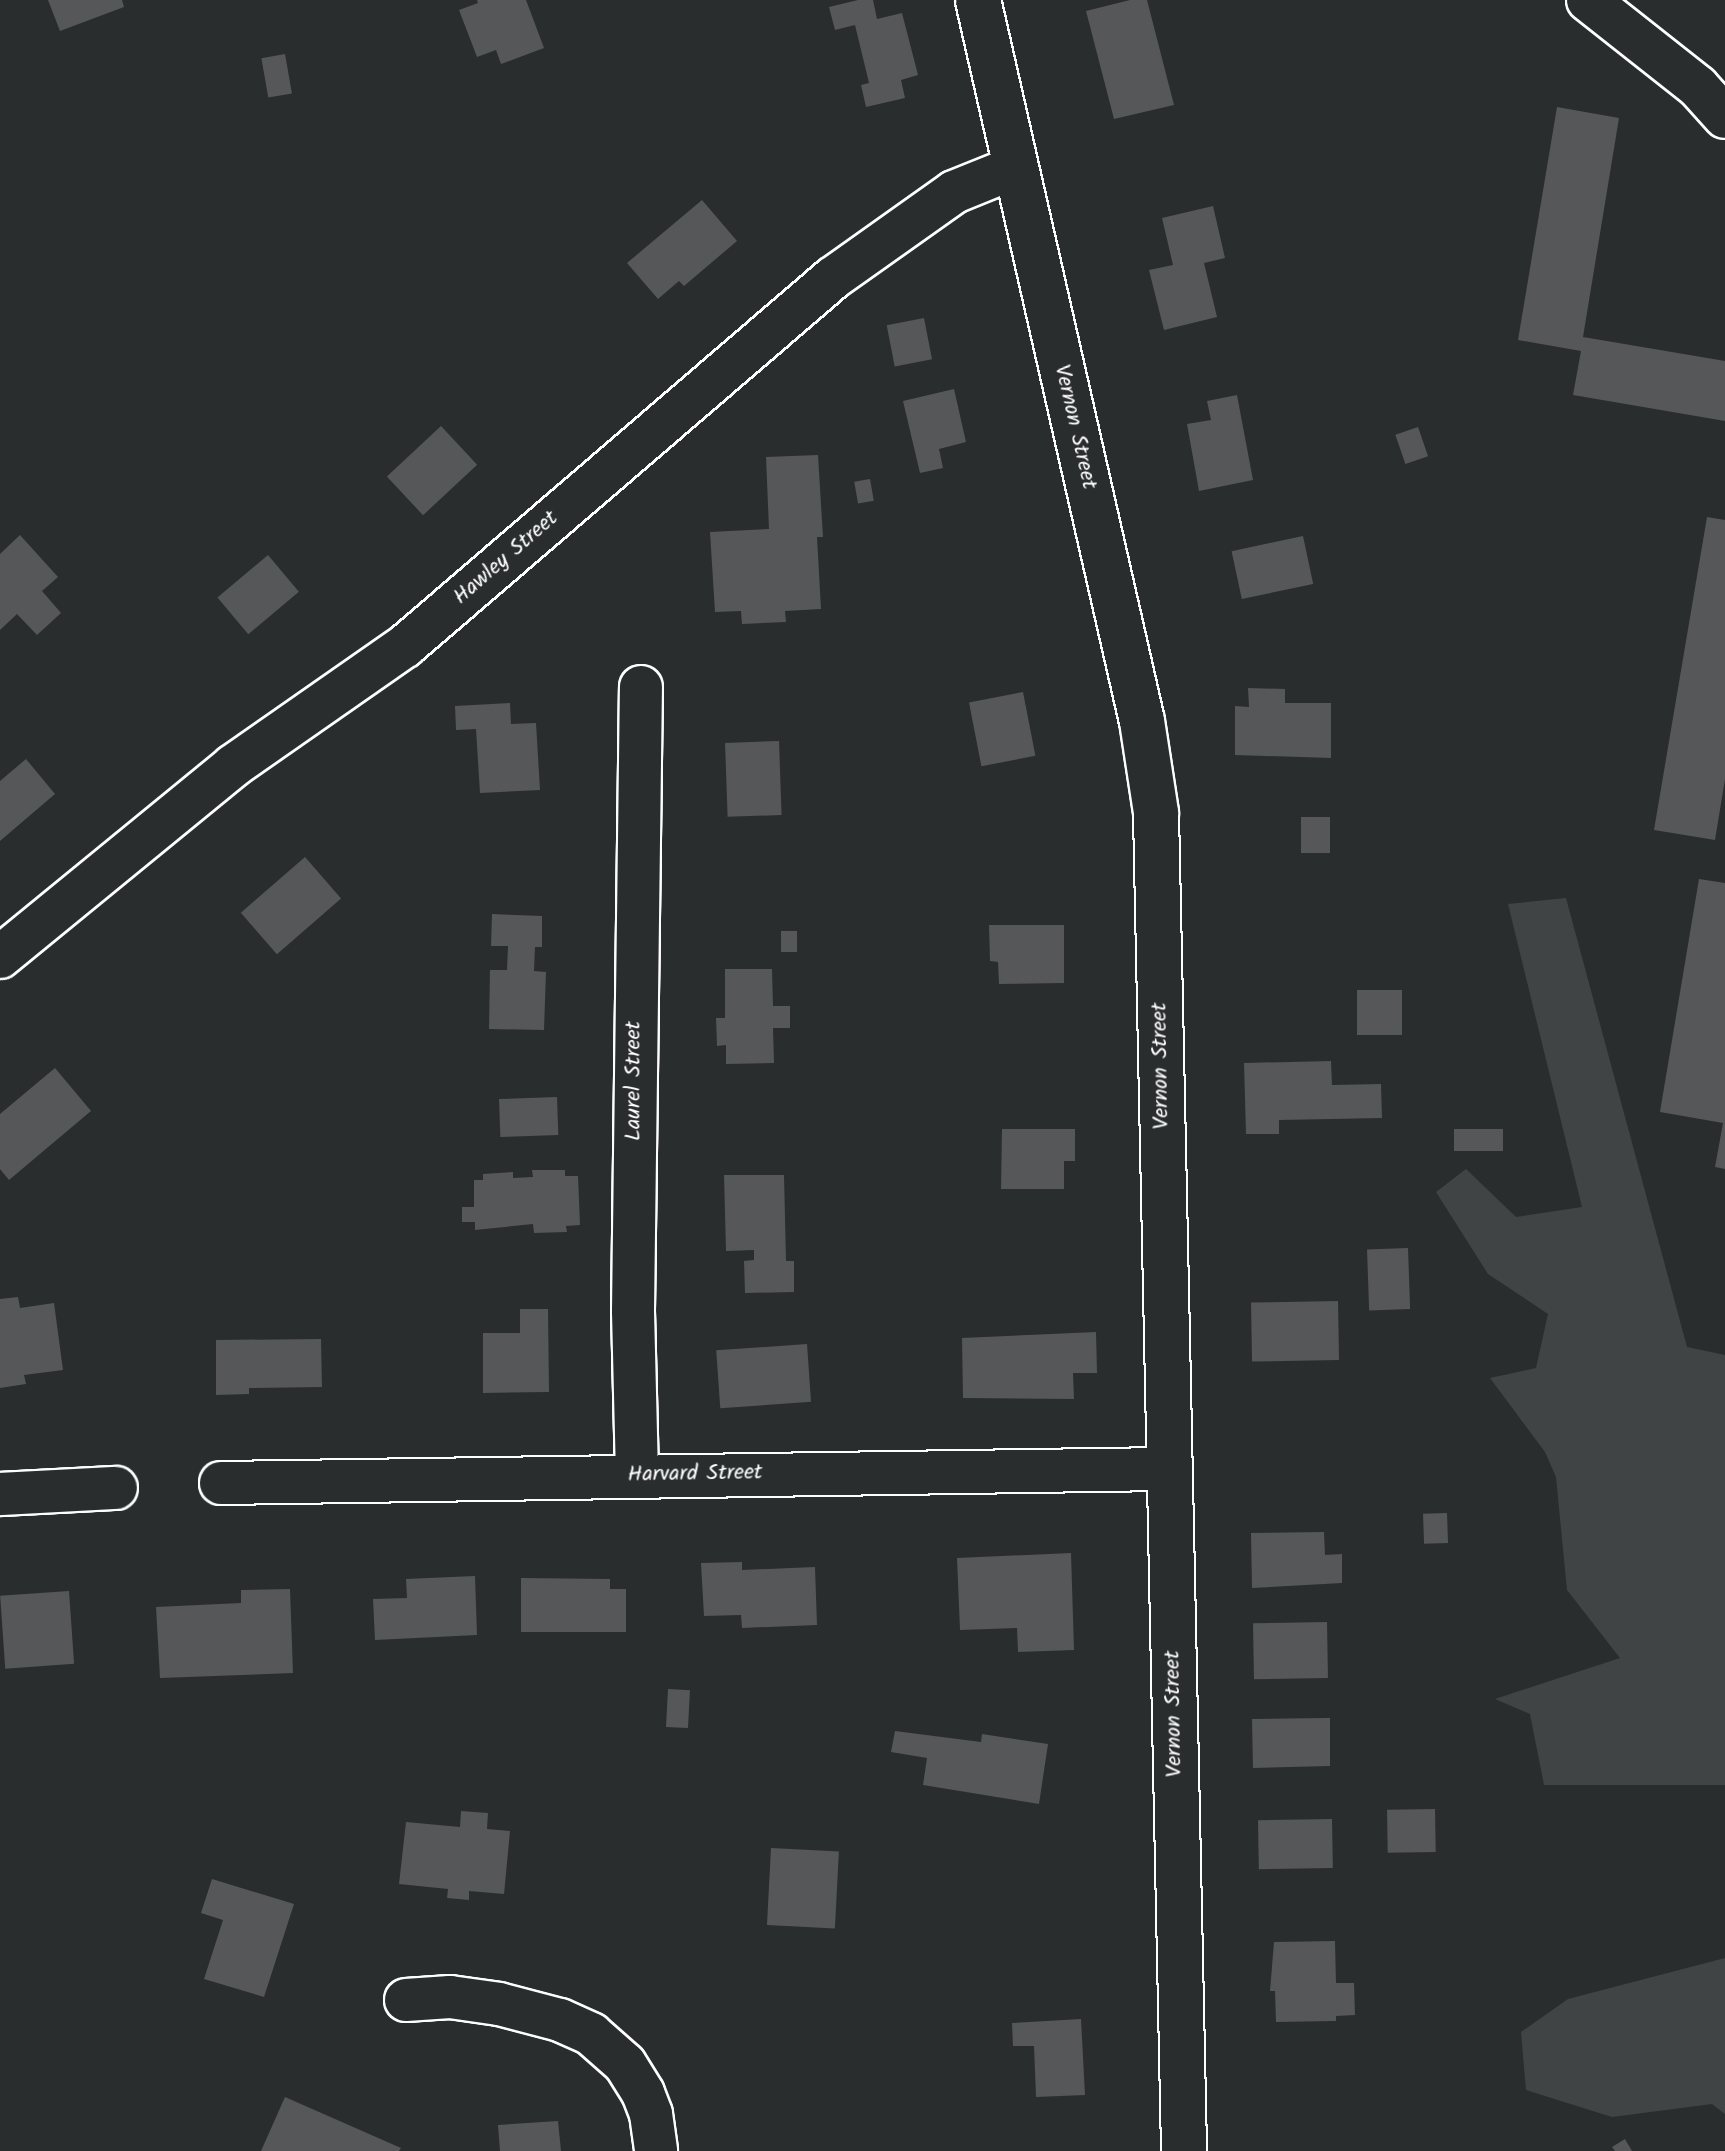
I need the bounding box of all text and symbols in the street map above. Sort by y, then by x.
street label: Vernon Street [1048,362,1102,492]
street label: Hawley Street [448,505,564,611]
street label: Vernon Street [1147,1002,1175,1130]
street label: Laurel Street [621,1021,647,1141]
street label: Harvard Street [627,1460,763,1488]
street label: Vernon Street [1160,1650,1188,1778]

